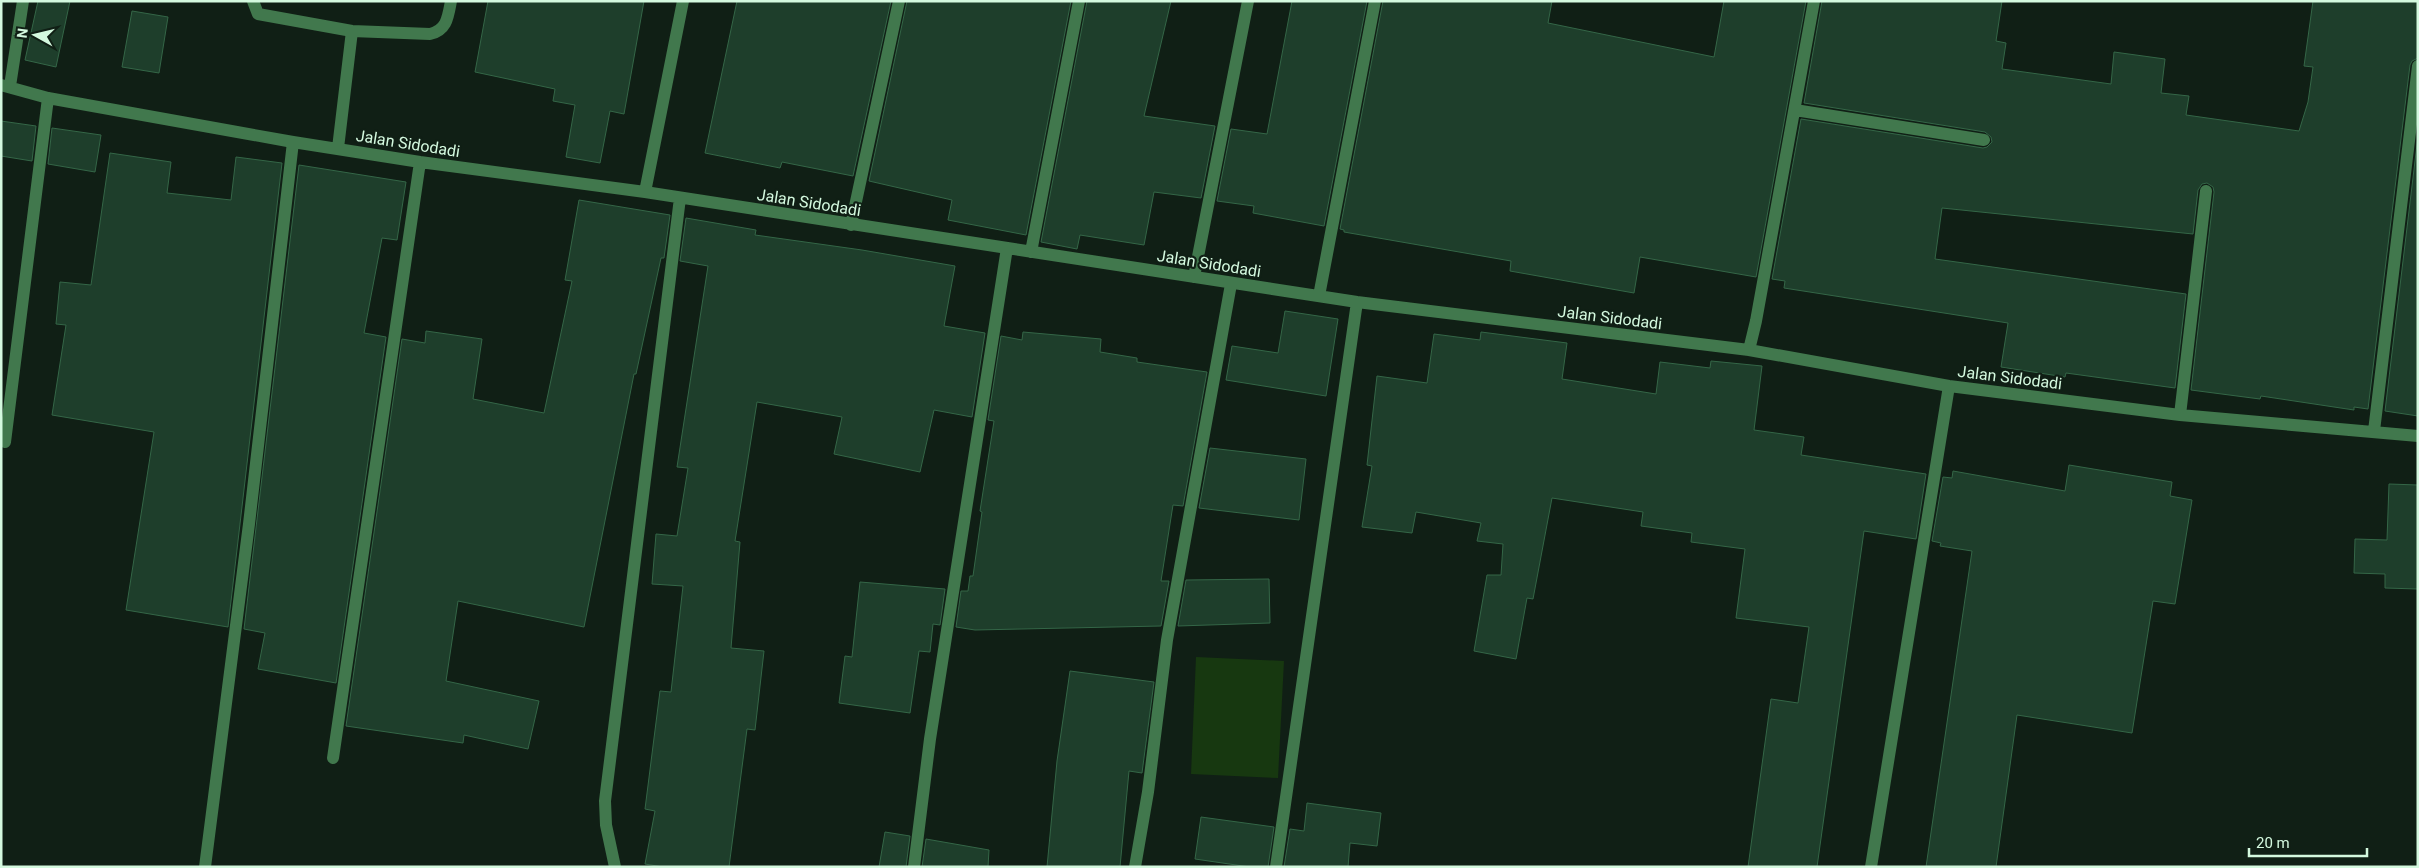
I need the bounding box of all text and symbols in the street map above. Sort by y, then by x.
north arrow [10,10,60,60]
text: N [14,27,31,39]
street label: Jalan Sidodadi [355,126,461,161]
street label: Jalan Sidodadi [756,185,862,220]
street label: Jalan Sidodadi [1156,246,1262,281]
street label: Jalan Sidodadi [1557,302,1663,333]
street label: Jalan Sidodadi [1957,362,2063,393]
scale bar [2249,826,2366,858]
text: 20 m [2256,834,2290,852]

